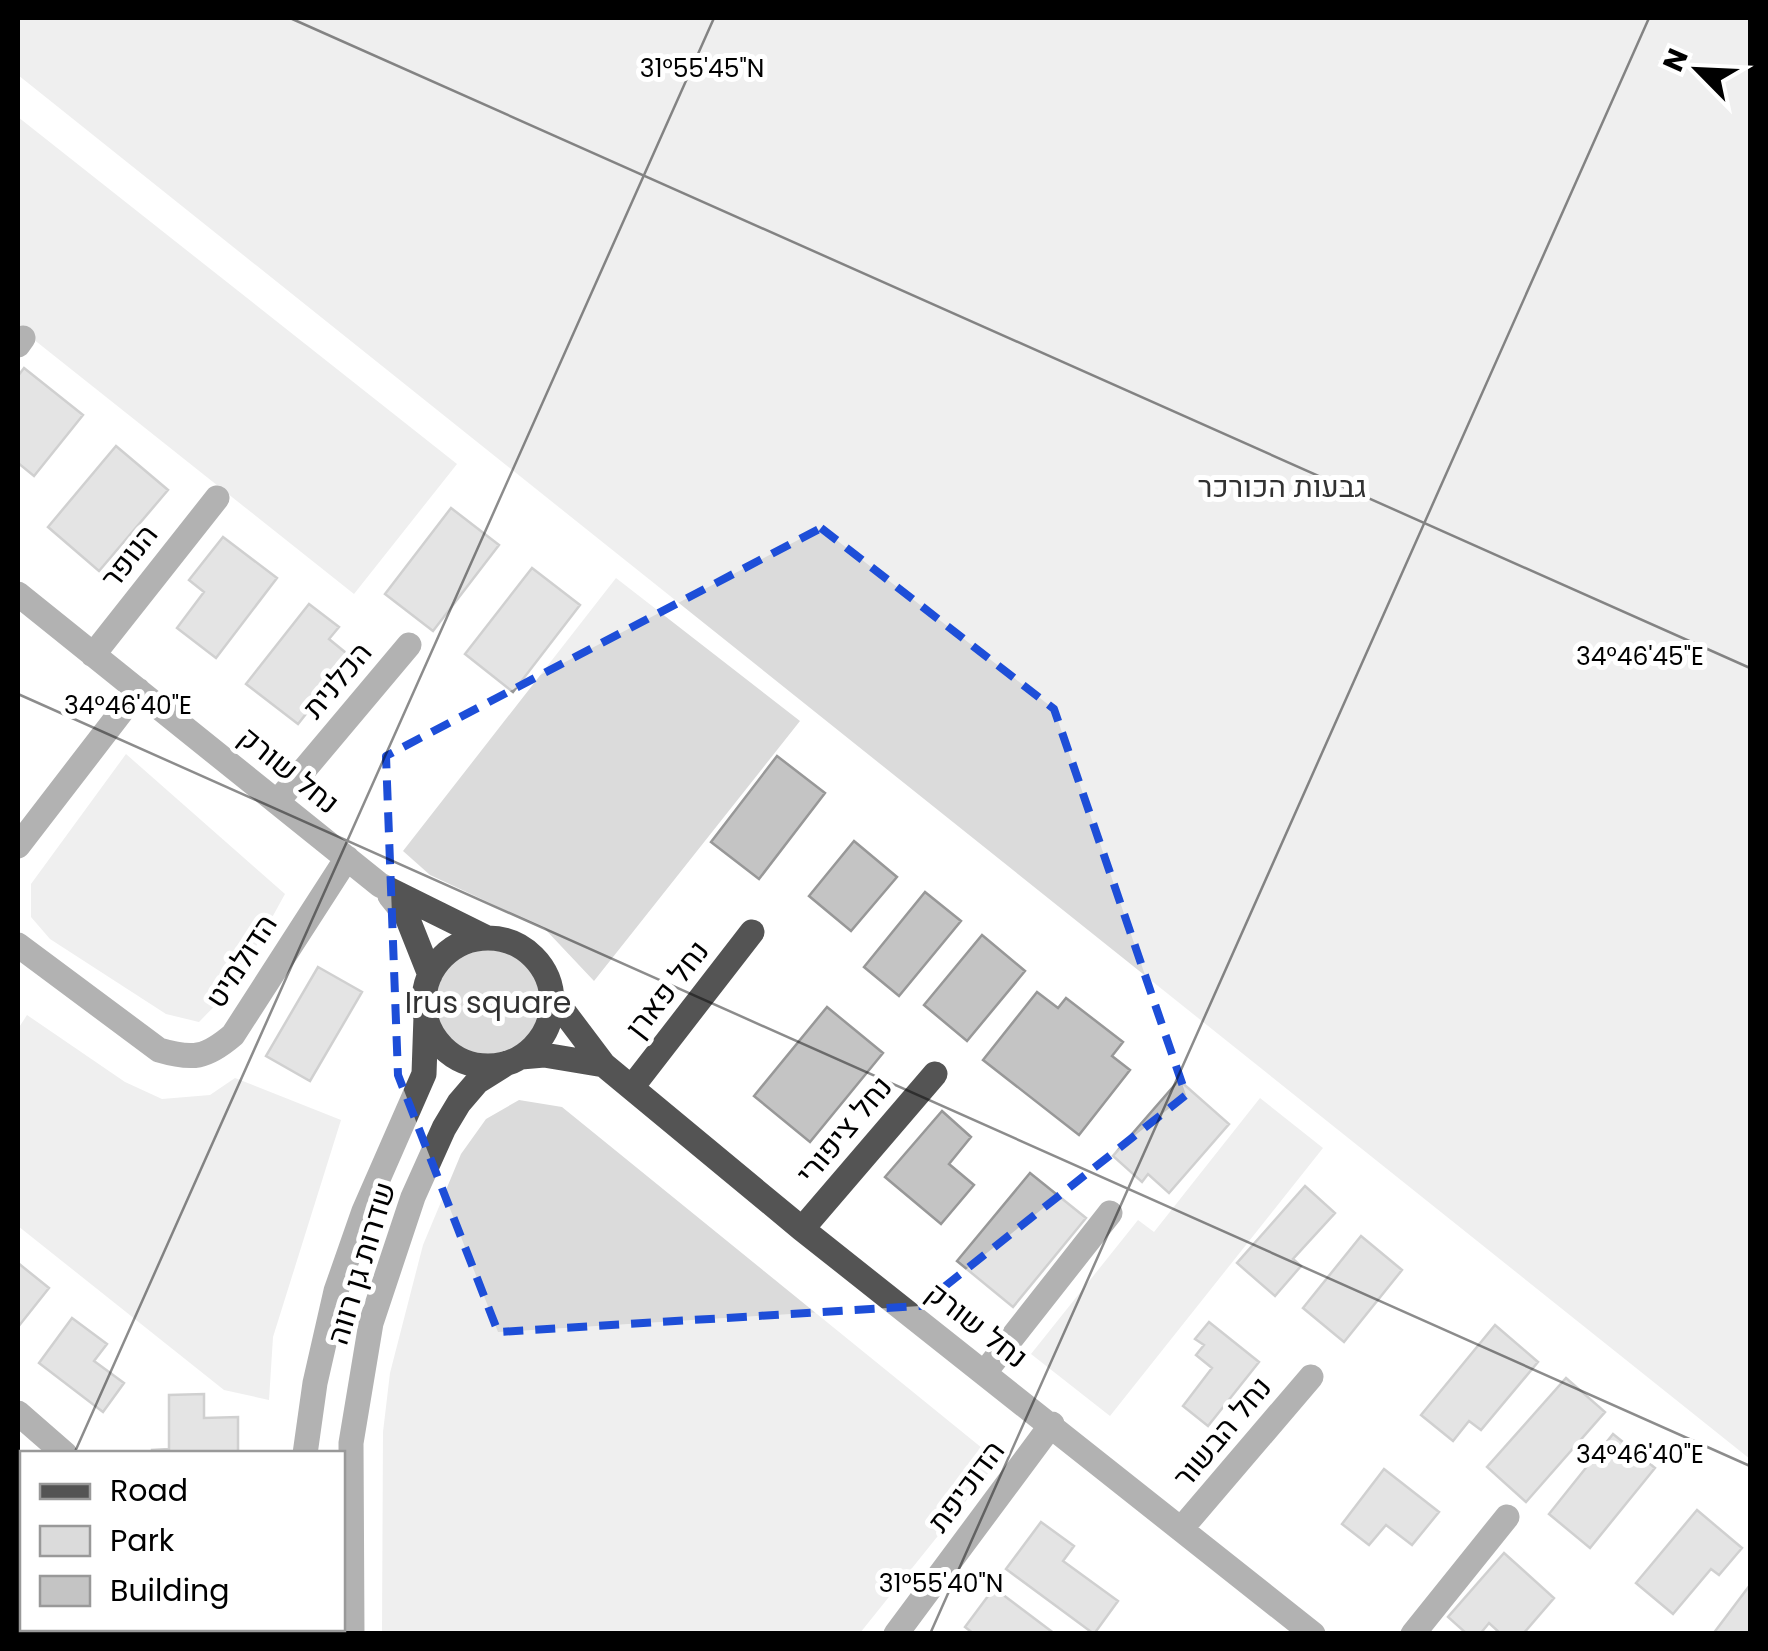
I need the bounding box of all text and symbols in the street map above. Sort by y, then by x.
north arrow [1648,20,1748,120]
text: N [1654,42,1698,78]
text: 31°55'45"N [640,51,764,86]
park label: גבעות הכורכר [1198,465,1366,508]
street label: הנופר [90,515,168,597]
street label: הכלנית [292,633,382,727]
text: 34°46'45"E [1576,639,1704,674]
text: 34°46'40"E [64,688,192,723]
street label: נחל שורק [229,716,349,824]
street label: הדולמיט [195,906,287,1016]
street label: נחל פארן [615,931,719,1047]
park label: Irus square [405,981,571,1024]
street label: נחל ציפורי [786,1067,902,1193]
street label: שדרות גן רווה [316,1176,406,1350]
street label: נחל שורק [917,1272,1037,1378]
street label: נחל הבשור [1163,1367,1281,1497]
street label: הדוכיפת [917,1431,1015,1541]
text: 34°46'40"E [1576,1437,1704,1472]
legend [20,1451,345,1631]
text: Road [110,1469,188,1512]
text: Park [110,1519,175,1562]
text: 31°55'40"N [879,1566,1003,1601]
text: Building [110,1569,230,1612]

